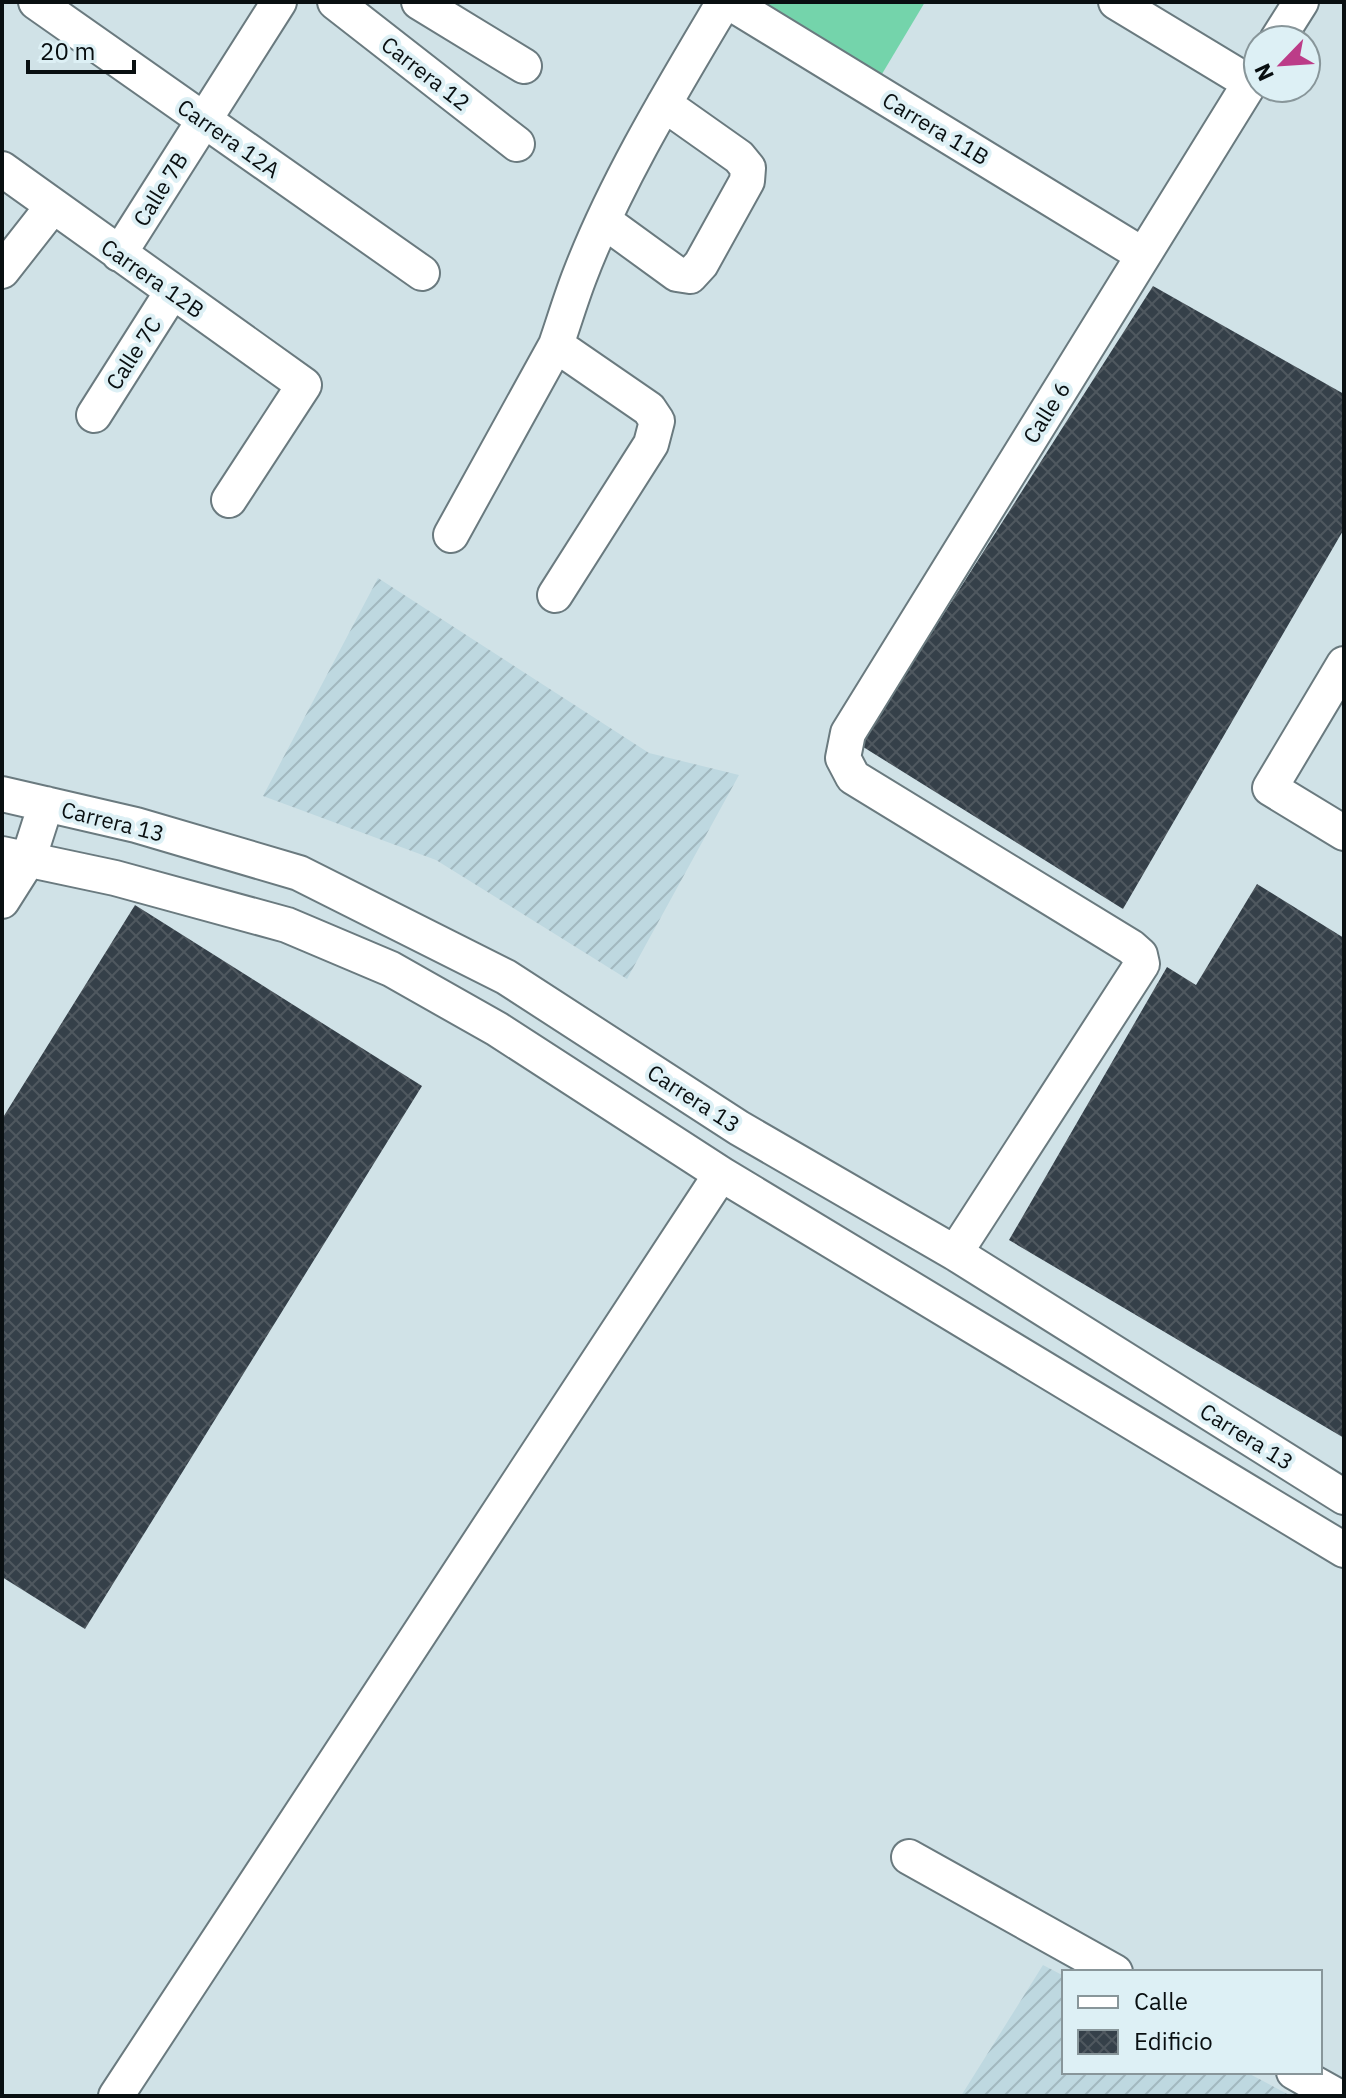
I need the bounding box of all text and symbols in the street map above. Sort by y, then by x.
scale bar [28,24,134,74]
north arrow [1242,24,1322,104]
street label: Carrera 12 [376,29,476,117]
text: 20 m [40,35,95,67]
text: N [1247,59,1280,86]
street label: Carrera 11B [877,85,995,171]
street label: Carrera 12A [172,92,286,184]
street label: Calle 7B [126,146,194,232]
street label: Carrera 12B [96,232,210,324]
street label: Calle 7C [99,311,167,395]
street label: Calle 6 [1016,376,1076,448]
street label: Carrera 13 [59,794,167,848]
street label: Carrera 13 [642,1057,746,1139]
street label: Carrera 13 [1195,1396,1299,1476]
legend [1062,1970,1322,2074]
text: Calle [1134,1985,1188,2017]
text: Edificio [1134,2025,1213,2057]

